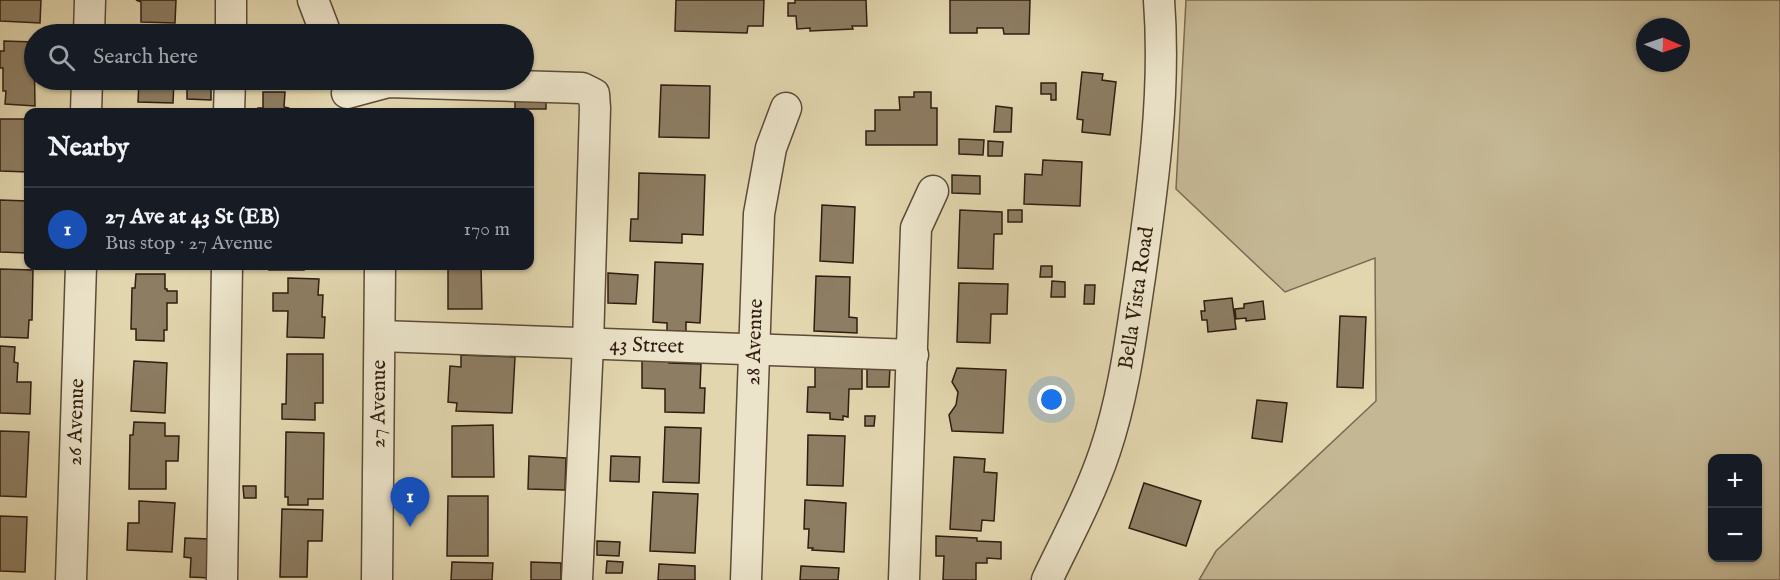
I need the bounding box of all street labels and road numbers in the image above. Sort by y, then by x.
street label: Bella Vista Road [1112,224,1160,371]
street label: 28 Avenue [739,298,769,386]
street label: 43 Street [609,331,685,360]
street label: 27 Avenue [365,359,393,448]
street label: 26 Avenue [61,378,91,466]

